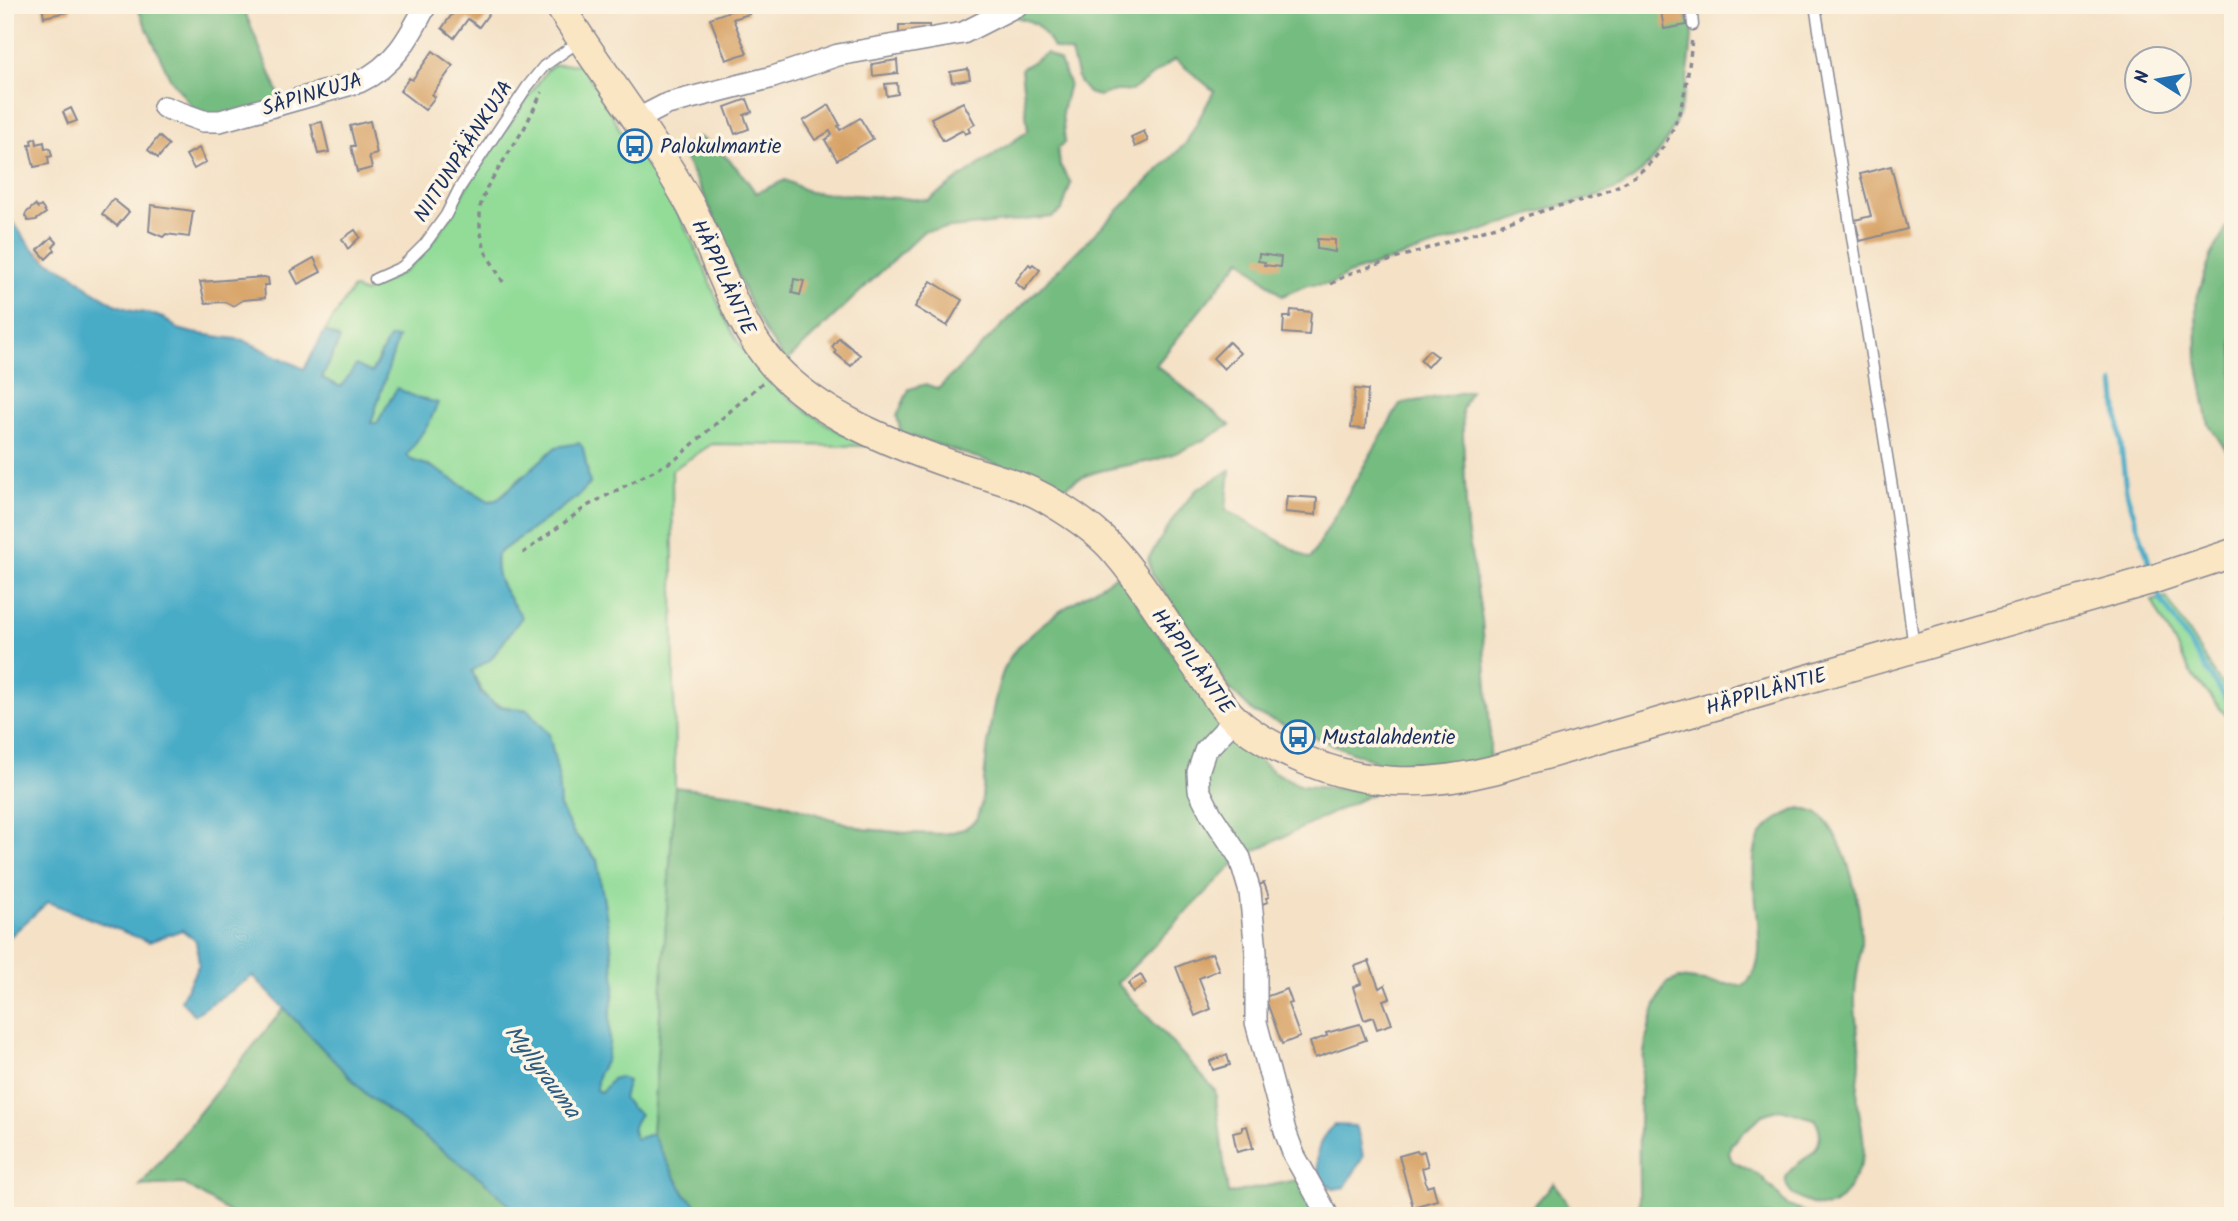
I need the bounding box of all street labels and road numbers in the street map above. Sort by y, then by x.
street label: SÄPINKUJA [258,65,367,126]
street label: NIITUNPÄÄNKUJA [406,74,523,230]
street label: HÄPPILÄNTIE [681,214,764,342]
street label: HÄPPILÄNTIE [1142,602,1242,723]
street label: HÄPPILÄNTIE [1702,659,1832,725]

